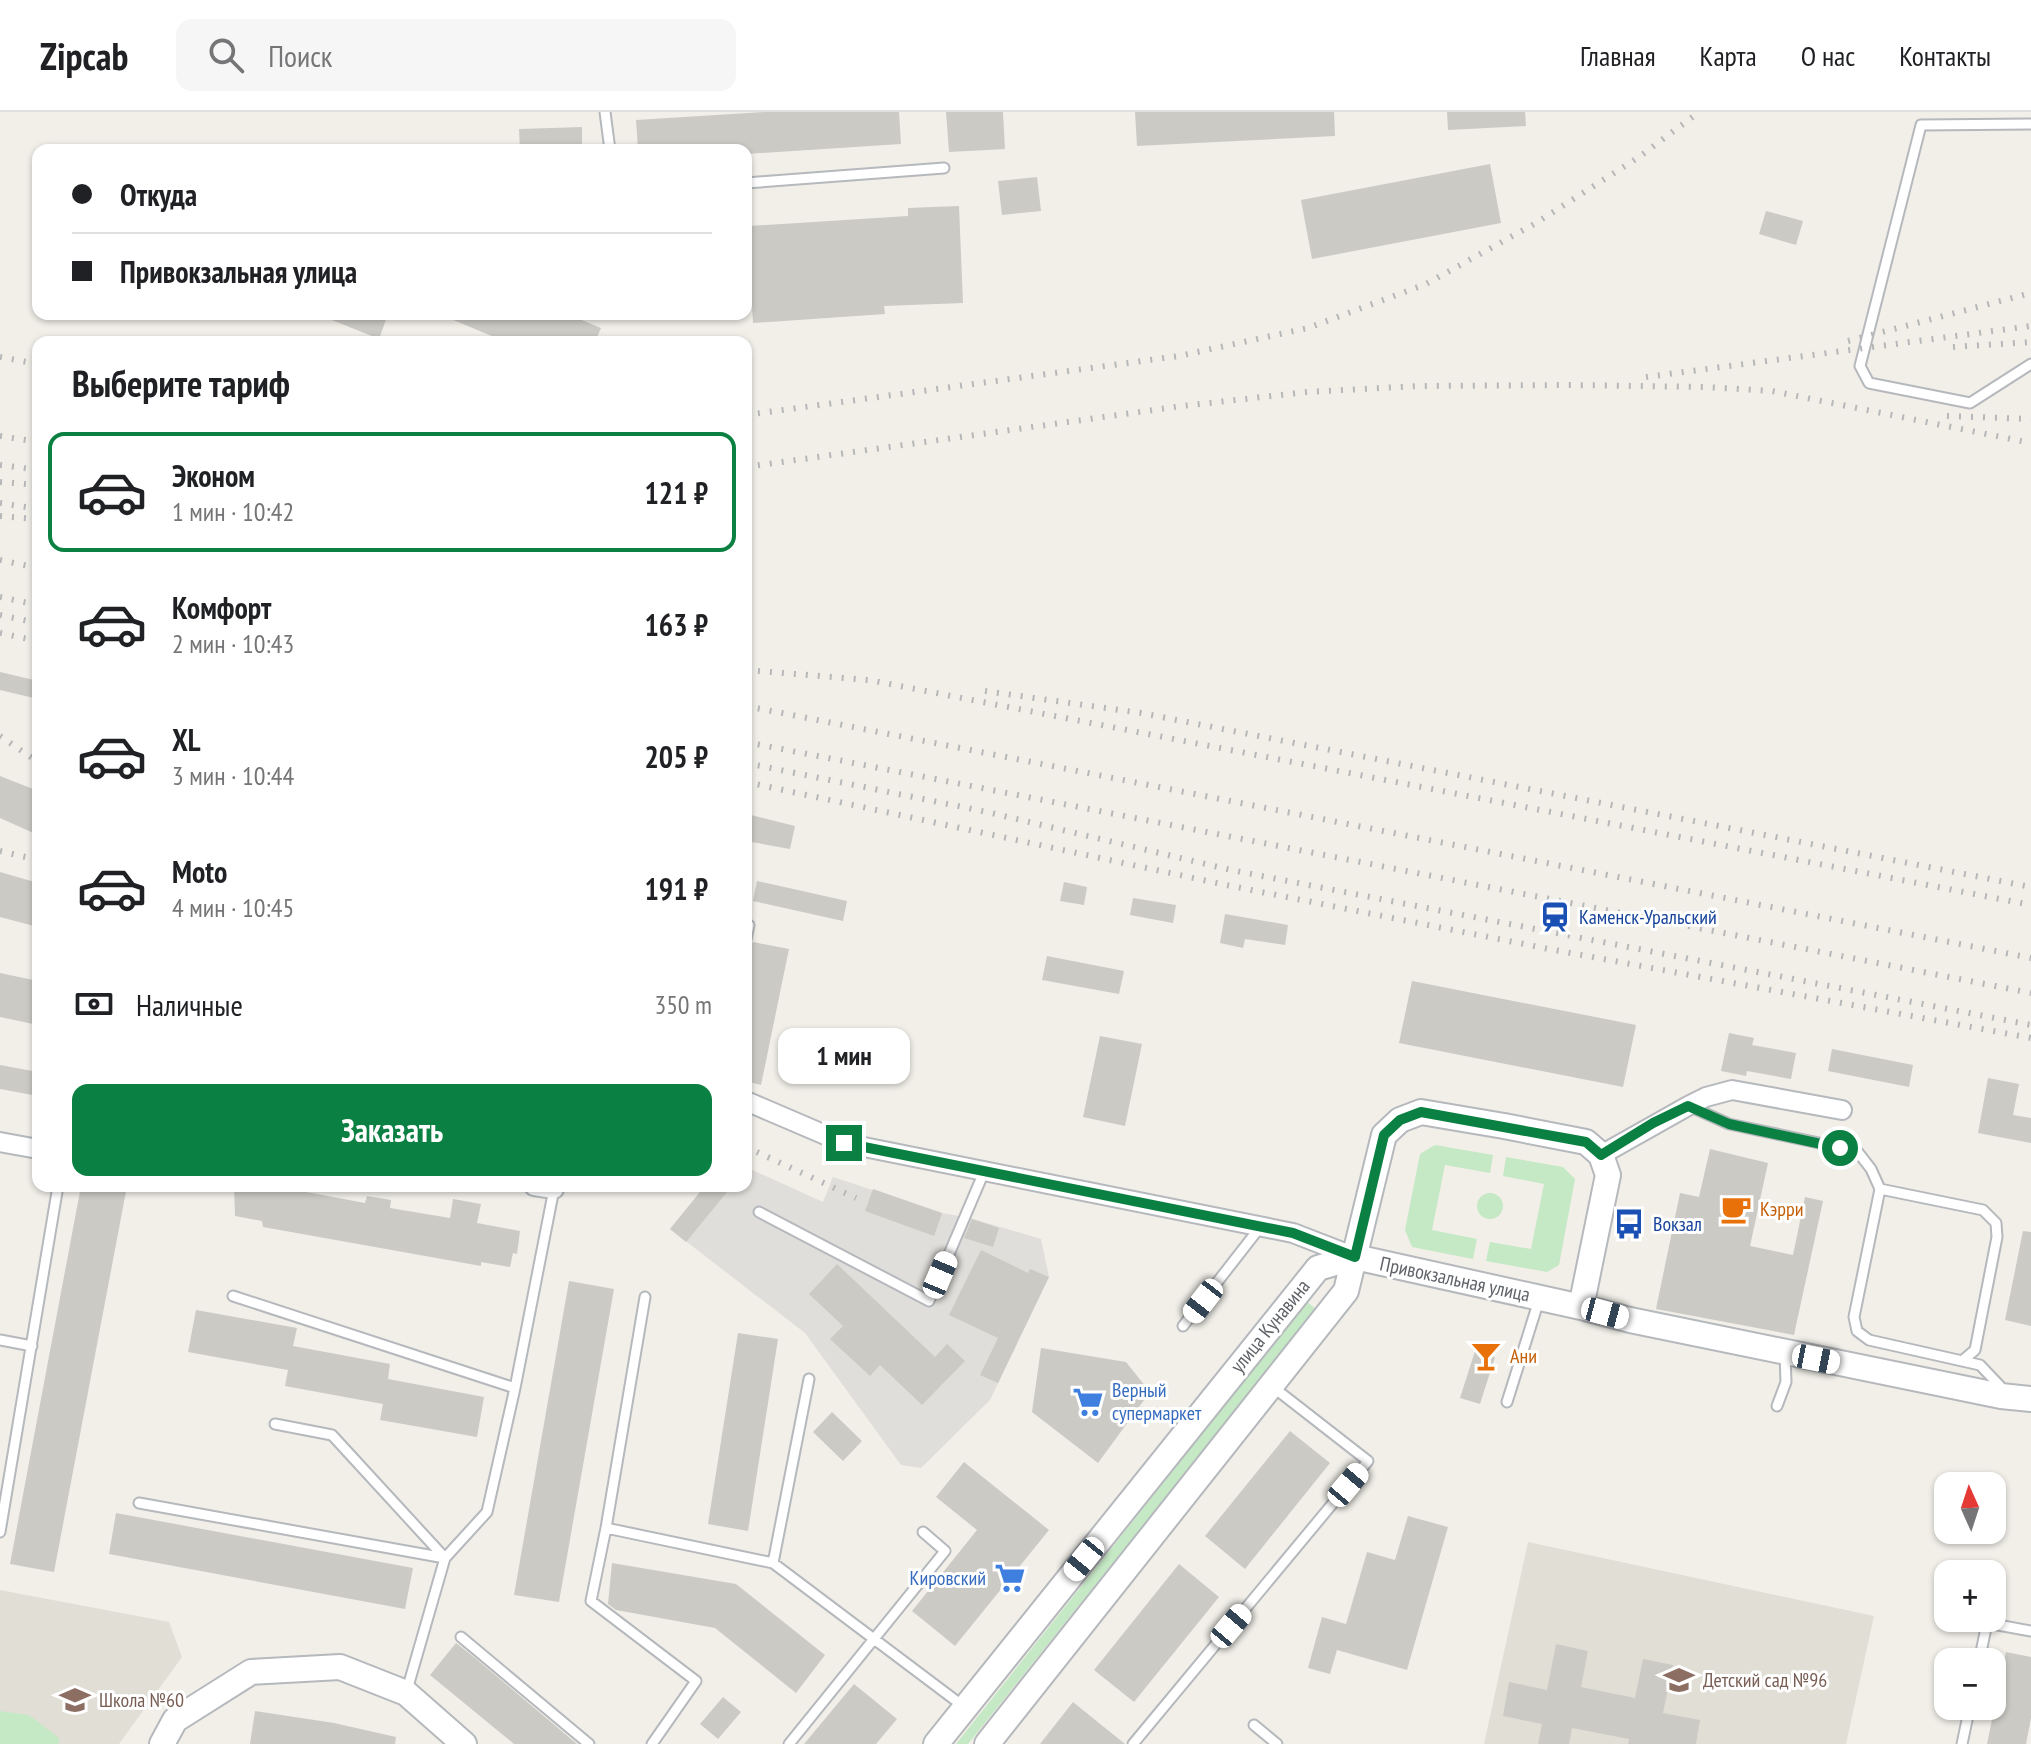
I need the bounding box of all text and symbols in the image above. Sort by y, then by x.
search box [176,19,736,91]
text: Zipcab [40,31,128,80]
icon: search [204,33,248,77]
text: Поиск [268,36,332,75]
text: Главная [1580,37,1656,74]
text: Карта [1700,37,1757,74]
text: О нас [1801,37,1855,74]
text: Контакты [1899,37,1991,74]
text: Откуда [120,175,197,214]
text: Привокзальная улица [120,252,357,291]
text: Выберите тариф [72,360,290,407]
icon: car [76,456,148,528]
text: Эконом [172,456,255,495]
text: 121 ₽ [644,473,708,512]
text: 1 мин · 10:42 [172,495,294,528]
icon: car [76,588,148,660]
text: Комфорт [172,588,271,627]
text: 163 ₽ [644,605,708,644]
text: 2 мин · 10:43 [172,627,294,660]
icon: car [76,720,148,792]
text: XL [172,720,201,759]
text: 205 ₽ [644,737,708,776]
text: 3 мин · 10:44 [172,759,294,792]
icon: car [76,852,148,924]
text: Moto [172,852,227,891]
text: 191 ₽ [644,869,708,908]
text: 4 мин · 10:45 [172,891,294,924]
station icon: Каменск-Уральский [1538,900,1572,934]
place label: Каменск-Уральский [1579,904,1717,930]
icon: cash [72,982,116,1026]
text: Наличные [136,985,243,1024]
text: 350 m [654,988,712,1021]
callout: 1 мин [778,1027,910,1083]
text: 1 мин [816,1039,872,1072]
button: Заказать [72,1084,712,1176]
route end [826,1125,862,1161]
route start [1822,1130,1858,1166]
cafe icon: Кэрри [1719,1192,1753,1226]
place label: Кэрри [1760,1196,1803,1222]
bus stop icon: Вокзал [1612,1207,1646,1241]
place label: Вокзал [1653,1211,1702,1237]
car [920,1248,960,1302]
street label: Привокзальная улица [1378,1250,1532,1308]
street label: улица Кунавина [1224,1274,1316,1378]
car [1179,1275,1227,1327]
car [1579,1295,1631,1331]
bar icon: Ани [1469,1339,1503,1373]
place label: Ани [1510,1343,1537,1369]
car [1790,1343,1842,1375]
place label: Верный супермаркет [1112,1377,1202,1426]
supermarket icon: Верный супермаркет [1071,1385,1105,1419]
car [1323,1459,1373,1511]
north arrow [1934,1472,2006,1544]
map controls [1934,1472,2006,1720]
car [1060,1533,1108,1585]
button: + [1934,1560,2006,1632]
supermarket icon: Кировский [993,1561,1027,1595]
place label: Кировский [910,1565,986,1591]
car [1206,1600,1256,1652]
button: − [1934,1648,2006,1720]
school or university icon: Детский сад №96 [1662,1663,1696,1697]
place label: Детский сад №96 [1703,1667,1827,1693]
school or university icon: Школа №60 [58,1683,92,1717]
place label: Школа №60 [99,1687,184,1713]

